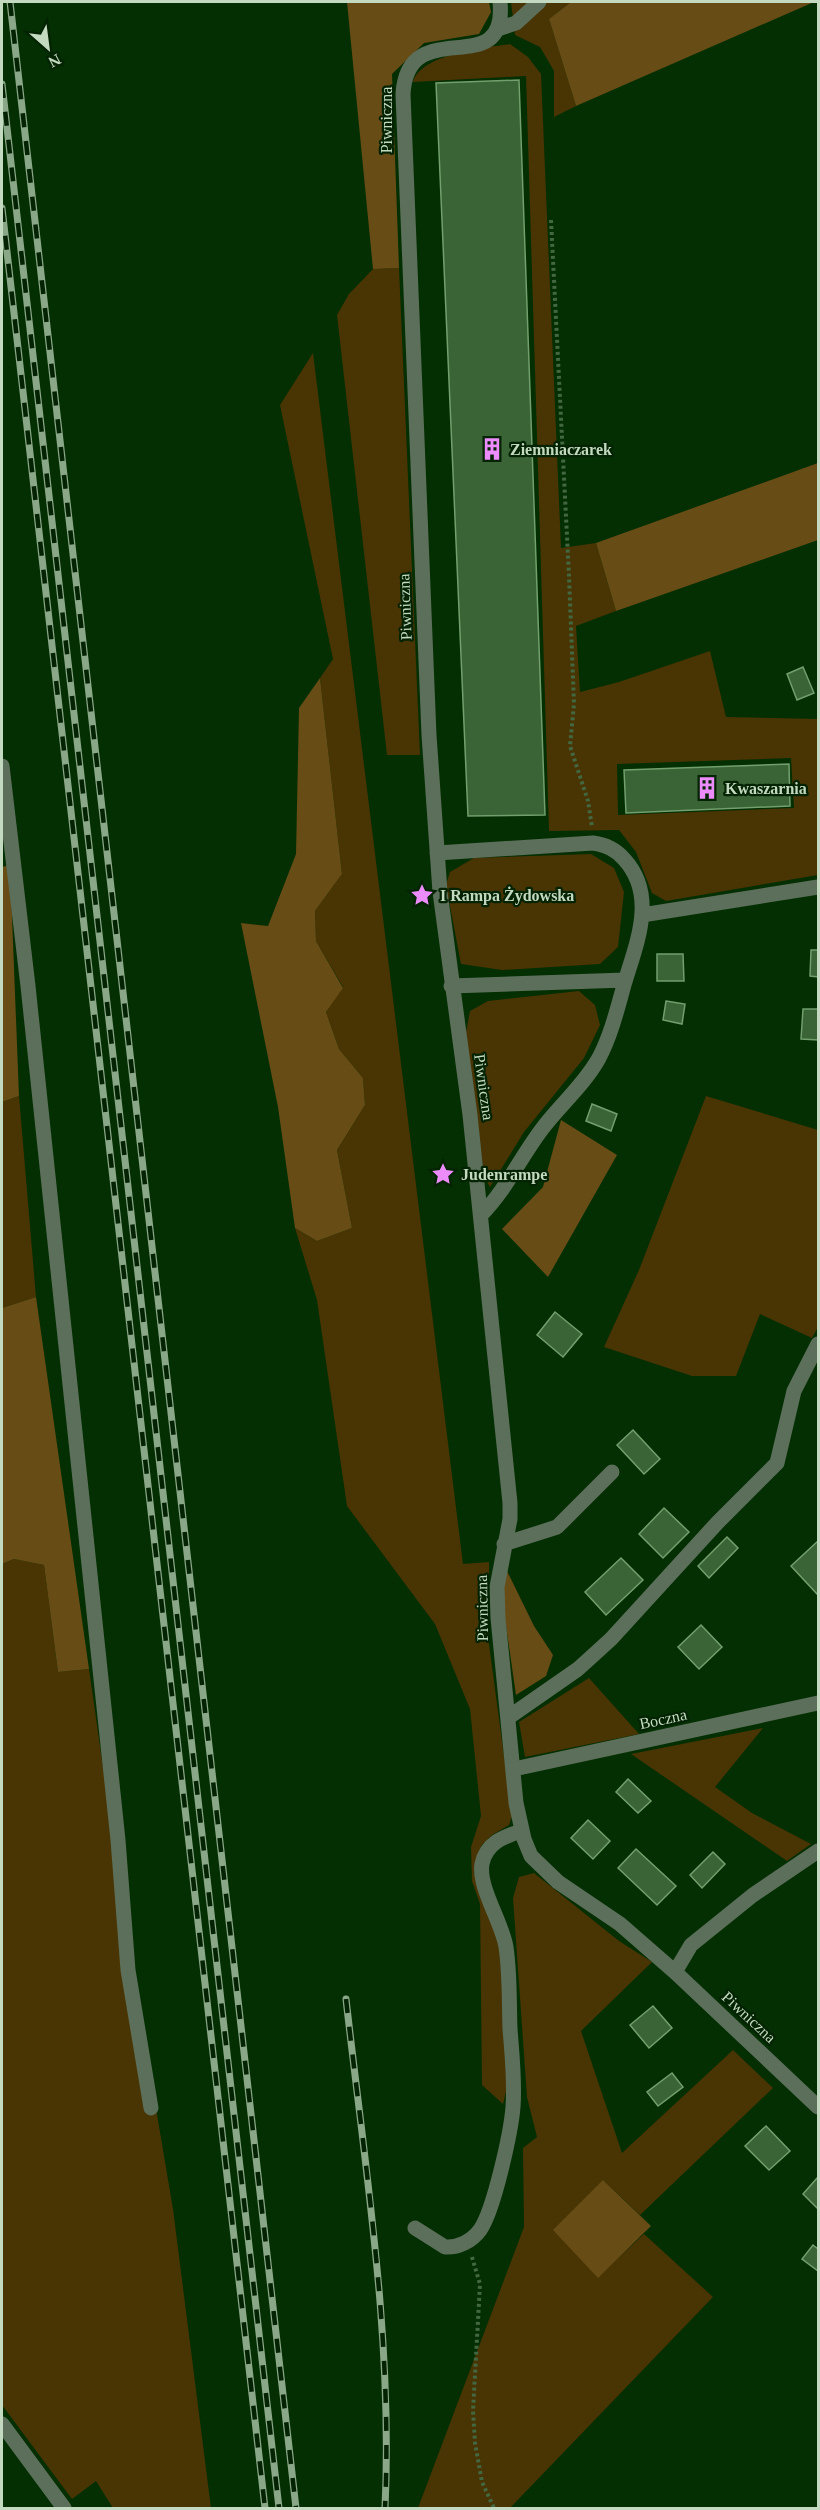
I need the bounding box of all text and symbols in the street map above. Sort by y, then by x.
north arrow [18,18,78,78]
text: N [45,51,64,71]
street label: Piwniczna [378,87,395,153]
building icon: Ziemniaczarek [479,436,505,462]
place label: Ziemniaczarek [510,441,612,458]
street label: Piwniczna [395,573,415,641]
building icon: Kwaszarnia [694,775,720,801]
place label: Kwaszarnia [725,780,807,797]
place icon: I Rampa Żydowska [409,882,435,908]
place label: I Rampa Żydowska [440,886,574,905]
street label: Piwniczna [471,1053,497,1121]
place icon: Judenrampe [430,1161,456,1187]
place label: Judenrampe [461,1166,547,1184]
street label: Piwniczna [473,1575,491,1641]
street label: Boczna [638,1706,688,1732]
street label: Piwniczna [719,1988,779,2046]

